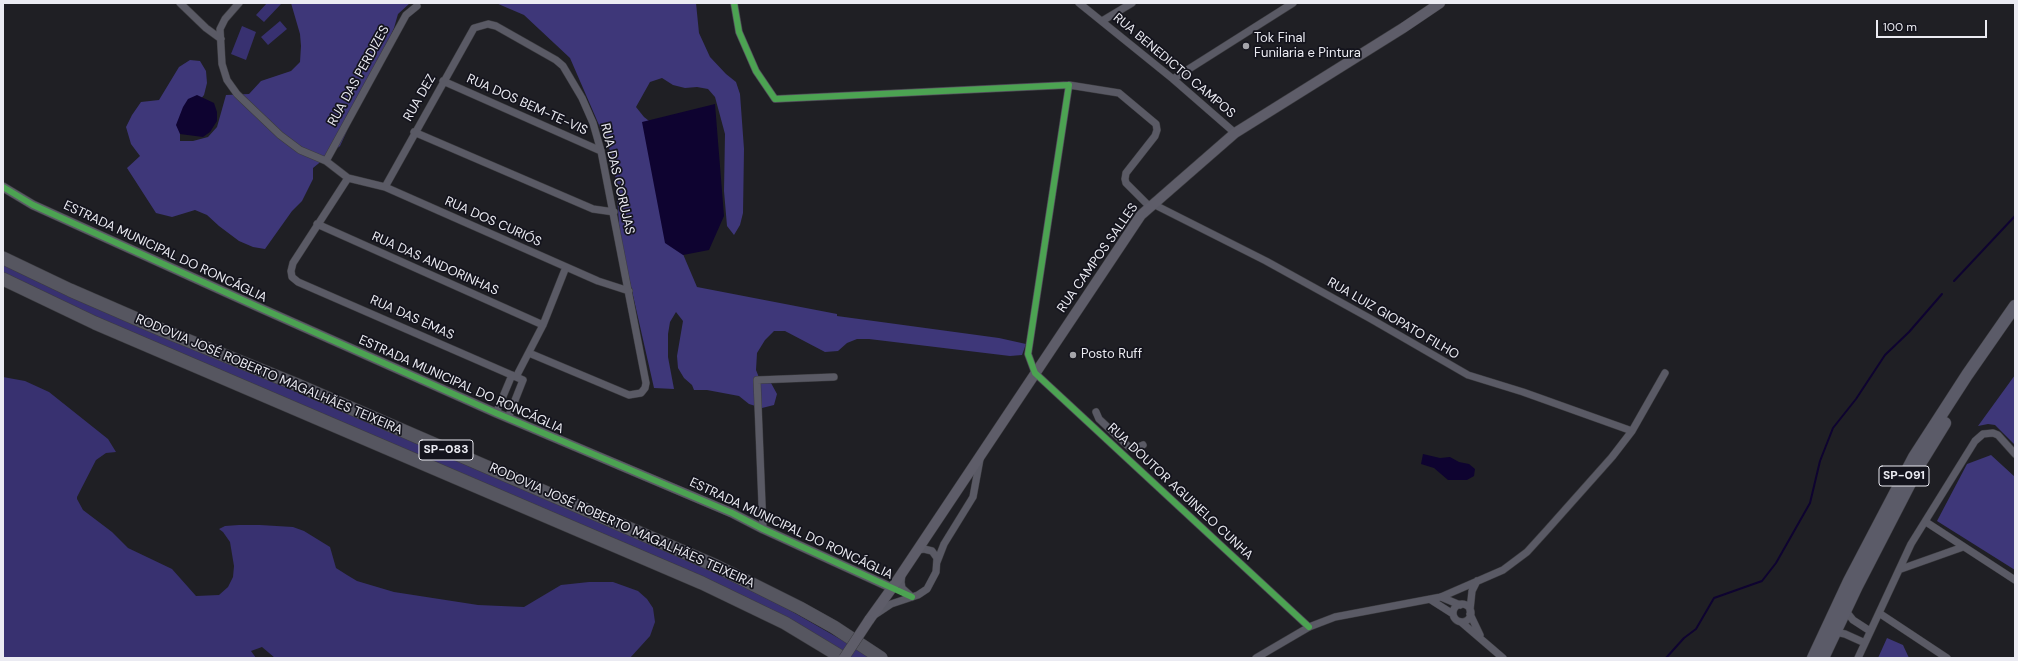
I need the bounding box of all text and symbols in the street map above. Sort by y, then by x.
street label: RUA BENEDICTO CAMPOS [1110,10,1238,122]
scale bar [1878,12,1989,38]
text: 100 m [1883,19,1917,35]
street label: RUA DAS PERDIZES [325,23,393,129]
place label: Tok Final Funilaria e Pintura [1254,31,1361,62]
marker: Tok Final Funilaria e Pintura [1241,41,1251,51]
street label: RUA DOS BEM-TE-VIS [464,71,590,139]
street label: RUA DEZ [400,72,440,124]
street label: RUA DAS CORUJAS [597,122,637,236]
street label: RUA DOS CURIÓS [442,194,544,250]
street label: ESTRADA MUNICIPAL DO RONCÁGLIA [61,198,269,306]
street label: RUA CAMPOS SALLES [1054,200,1142,316]
street label: RUA DAS ANDORINHAS [369,229,501,299]
street label: RUA LUIZ GIOPATO FILHO [1324,275,1462,363]
street label: RUA DAS EMAS [368,293,456,343]
street label: RODOVIA JOSÉ ROBERTO MAGALHÃES TEIXEIRA [133,311,405,439]
street label: ESTRADA MUNICIPAL DO RONCÁGLIA [356,333,566,437]
place label: Posto Ruff [1081,347,1142,363]
marker: Posto Ruff [1068,350,1078,360]
street label: RUA DOUTOR AGUINELO CUNHA [1104,420,1256,564]
road number: SP-083 [419,440,473,460]
street label: RODOVIA JOSÉ ROBERTO MAGALHÃES TEIXEIRA [487,460,757,592]
road number: SP-091 [1879,466,1929,486]
street label: ESTRADA MUNICIPAL DO RONCÁGLIA [687,475,895,583]

